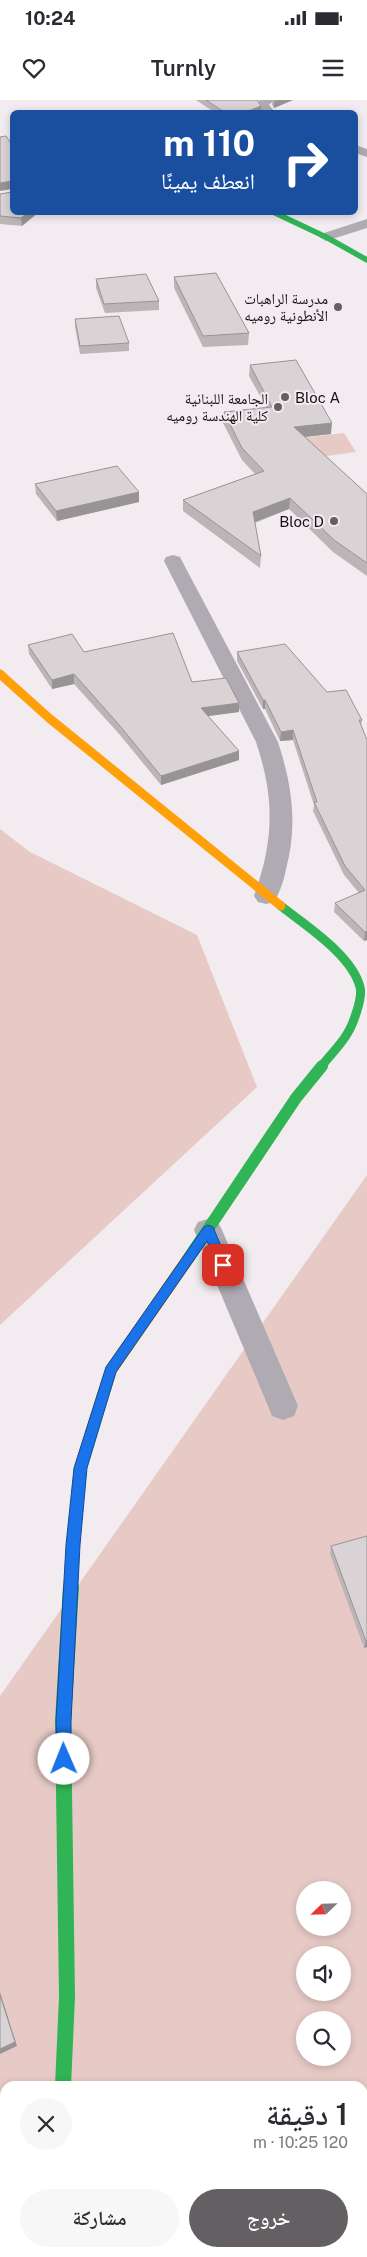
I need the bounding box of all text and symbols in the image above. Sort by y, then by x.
text: 10:24 [25,7,75,29]
icon: heart [20,54,48,82]
icon: menu [319,54,347,82]
text: Turnly [151,55,216,81]
text: 110 m [163,123,255,164]
icon: right [273,130,338,195]
text: انعطف يمينًا [161,168,255,194]
place label: مدرسة الراهبات الأنطونية روميه [244,290,328,325]
marker: مدرسة الراهبات الأنطونية روميه [332,301,344,313]
place label: Bloc A [295,389,340,406]
place label: الجامعة اللبنانية كلية الهندسة روميه [166,390,268,425]
marker: Bloc A [279,391,291,403]
marker: الجامعة اللبنانية كلية الهندسة روميه [272,401,284,413]
place label: Bloc D [279,513,324,530]
marker: Bloc D [328,515,340,527]
pin [202,1244,244,1286]
icon: arrive [209,1251,237,1279]
position arrow [37,1732,89,1784]
north arrow [296,1881,351,1936]
map controls [296,1881,351,2066]
button: sound [296,1946,351,2001]
button: search [296,2011,351,2066]
text: 1 دقيقة [266,2096,348,2132]
button: close [20,2098,72,2150]
text: 120 m · 10:25 [253,2133,348,2152]
button: مشاركة [20,2189,179,2247]
button: خروج [189,2189,348,2247]

